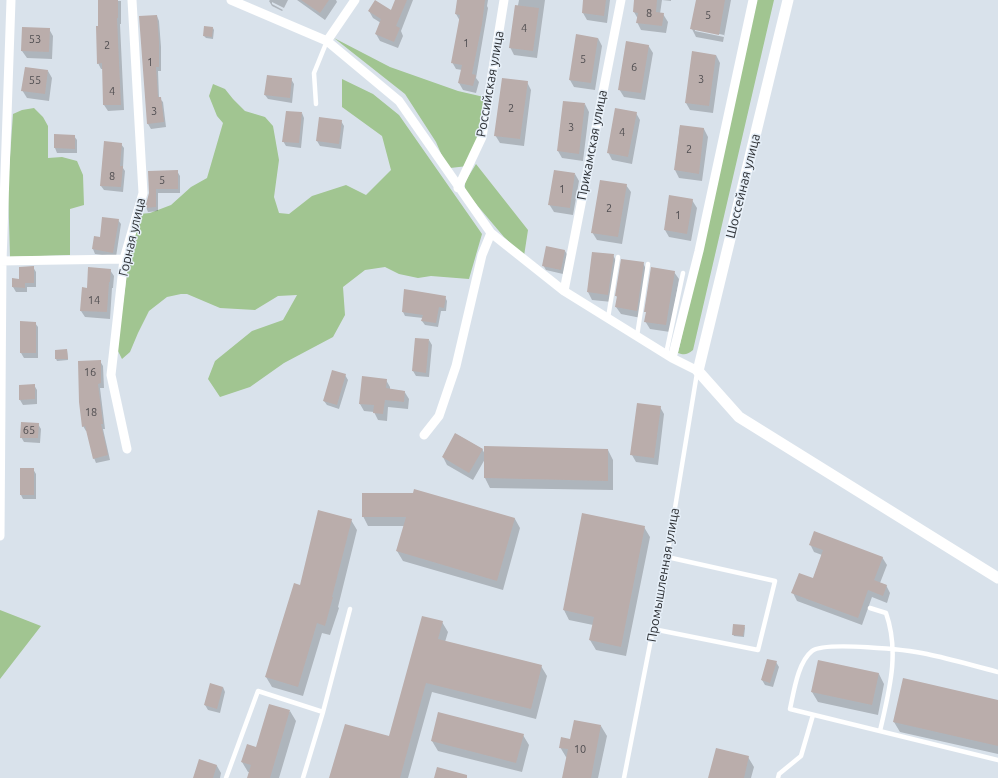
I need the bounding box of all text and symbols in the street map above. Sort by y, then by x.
house number: 8 [646,6,652,20]
house number: 5 [705,8,711,22]
house number: 4 [521,21,527,35]
street label: Российская улица [473,30,507,138]
house number: 53 [29,32,41,46]
house number: 1 [463,36,469,50]
house number: 2 [104,38,110,52]
house number: 5 [580,52,586,66]
house number: 1 [147,55,153,69]
house number: 6 [631,60,637,74]
house number: 3 [698,72,704,86]
house number: 55 [29,73,41,87]
house number: 4 [109,84,115,98]
street label: Прикамская улица [574,89,610,201]
house number: 2 [508,101,514,115]
house number: 3 [151,104,157,118]
house number: 3 [568,120,574,134]
house number: 4 [619,125,625,139]
street label: Шоссейная улица [722,132,764,240]
house number: 2 [686,142,692,156]
house number: 8 [109,169,115,183]
house number: 5 [159,173,165,187]
house number: 1 [559,182,565,196]
street label: Горная улица [115,196,149,278]
house number: 2 [606,201,612,215]
house number: 1 [675,208,681,222]
house number: 14 [88,293,100,307]
house number: 16 [84,365,96,379]
house number: 18 [85,405,97,419]
house number: 65 [23,423,35,437]
street label: Промышленная улица [644,507,682,643]
house number: 10 [574,742,586,756]

